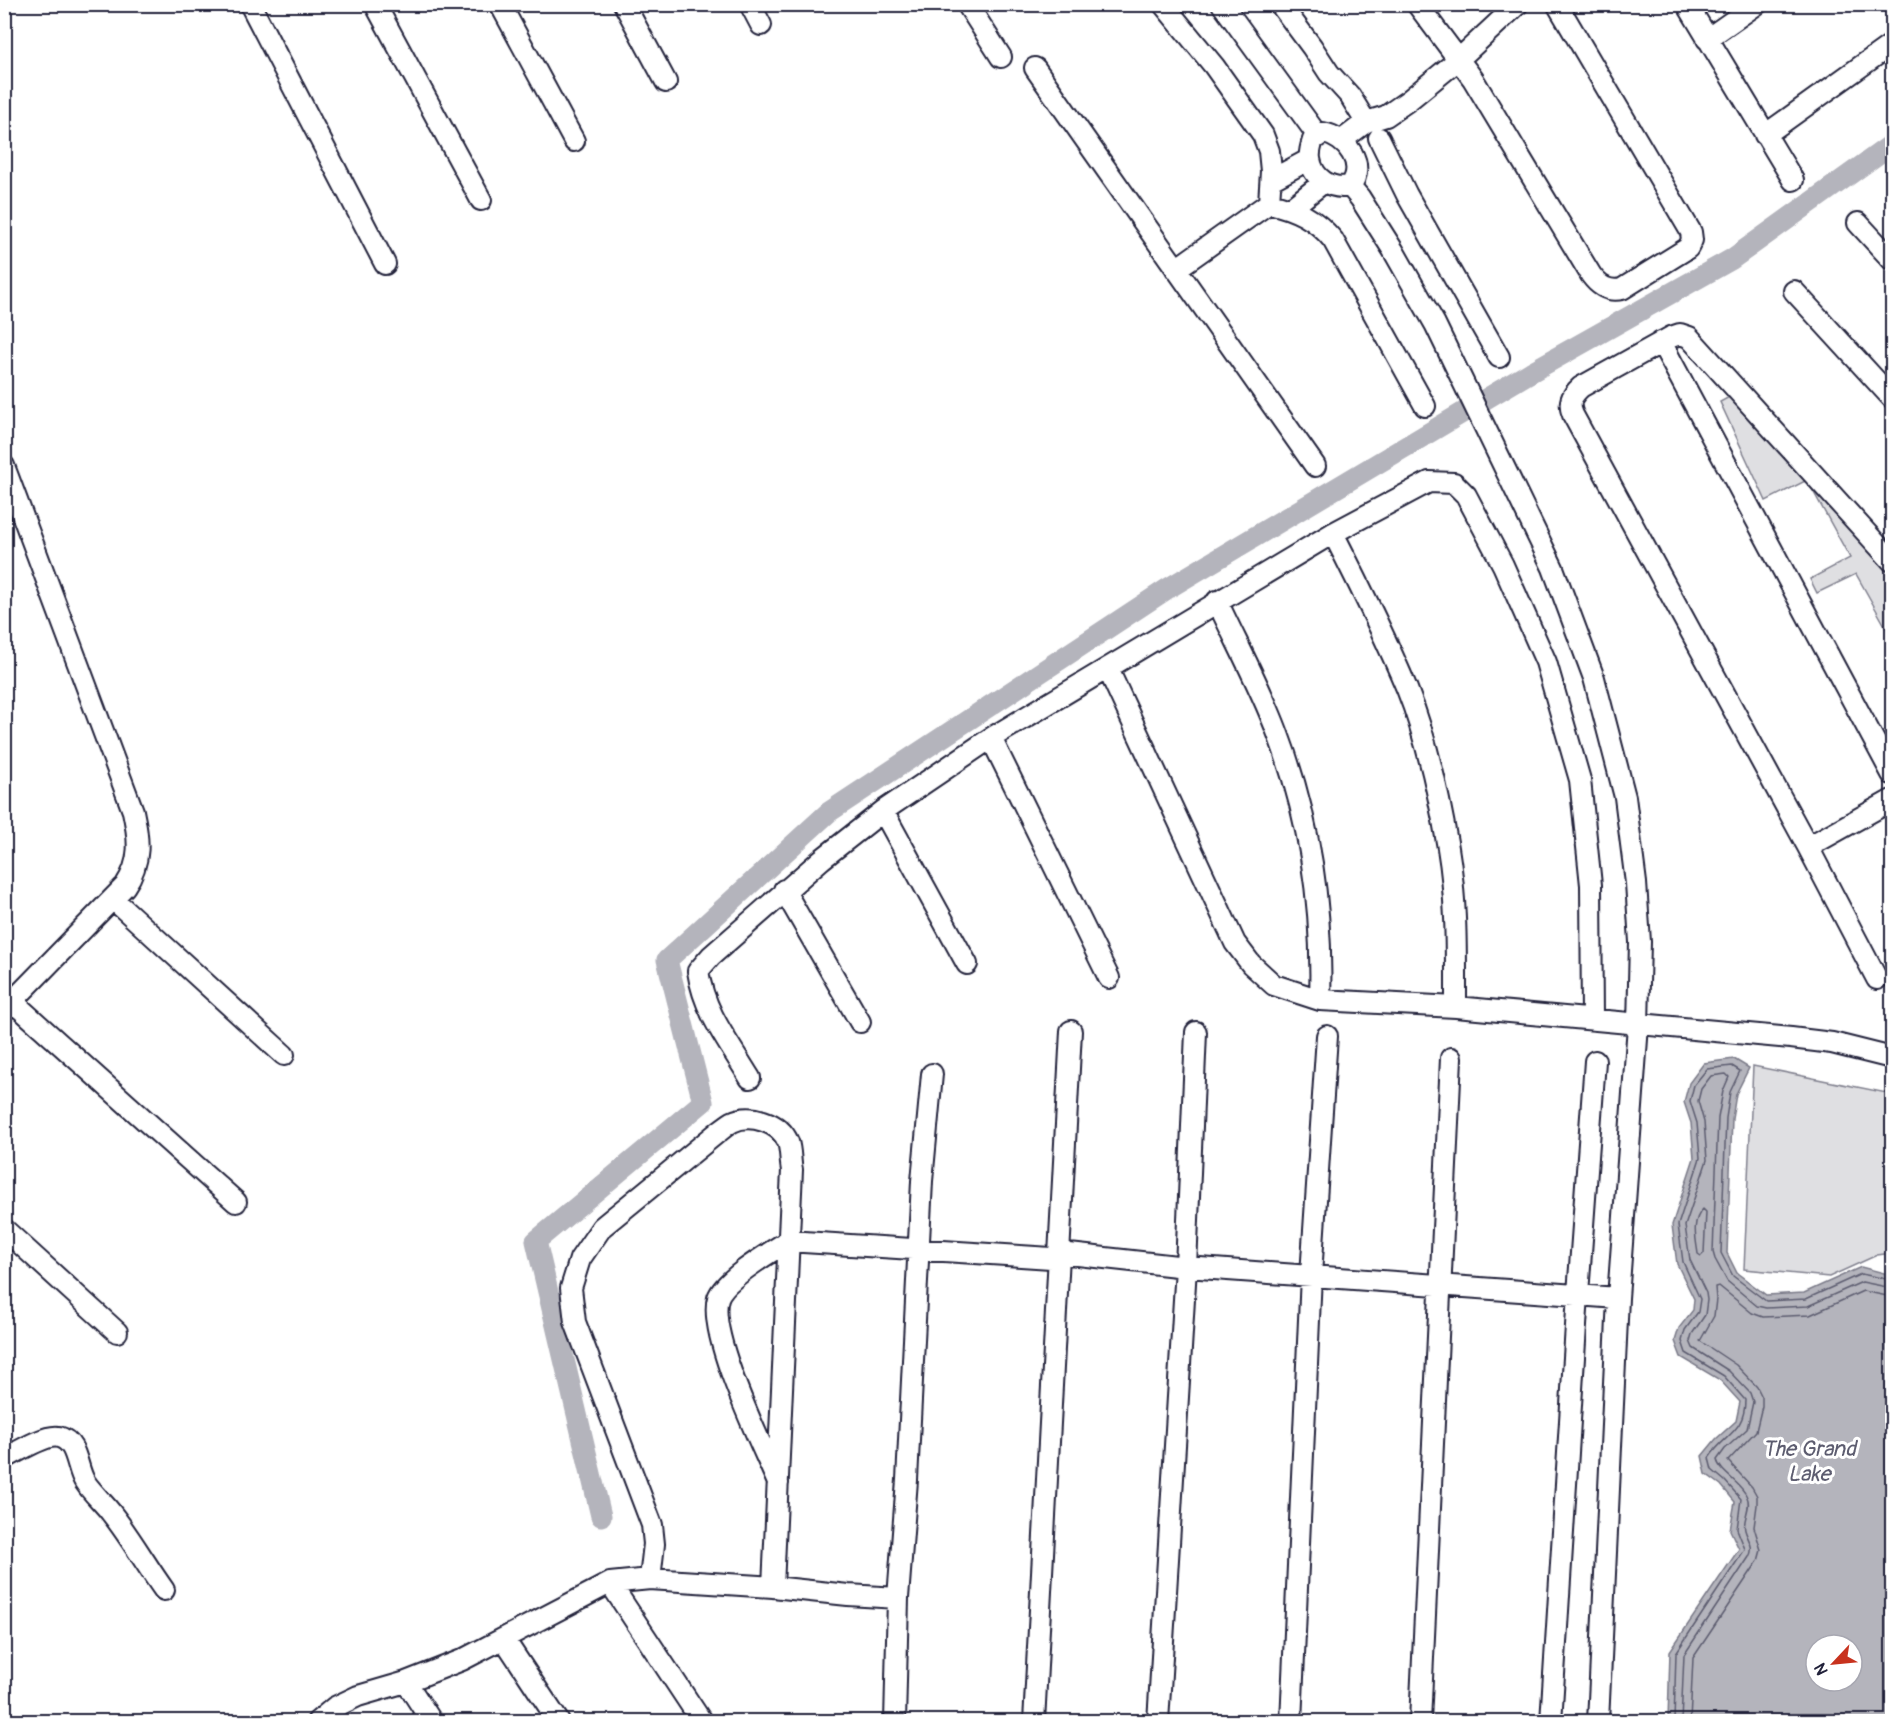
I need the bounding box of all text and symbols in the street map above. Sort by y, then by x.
water label: The Grand Lake [1762,1435,1859,1488]
north arrow [1804,1633,1864,1693]
text: N [1810,1660,1833,1678]

